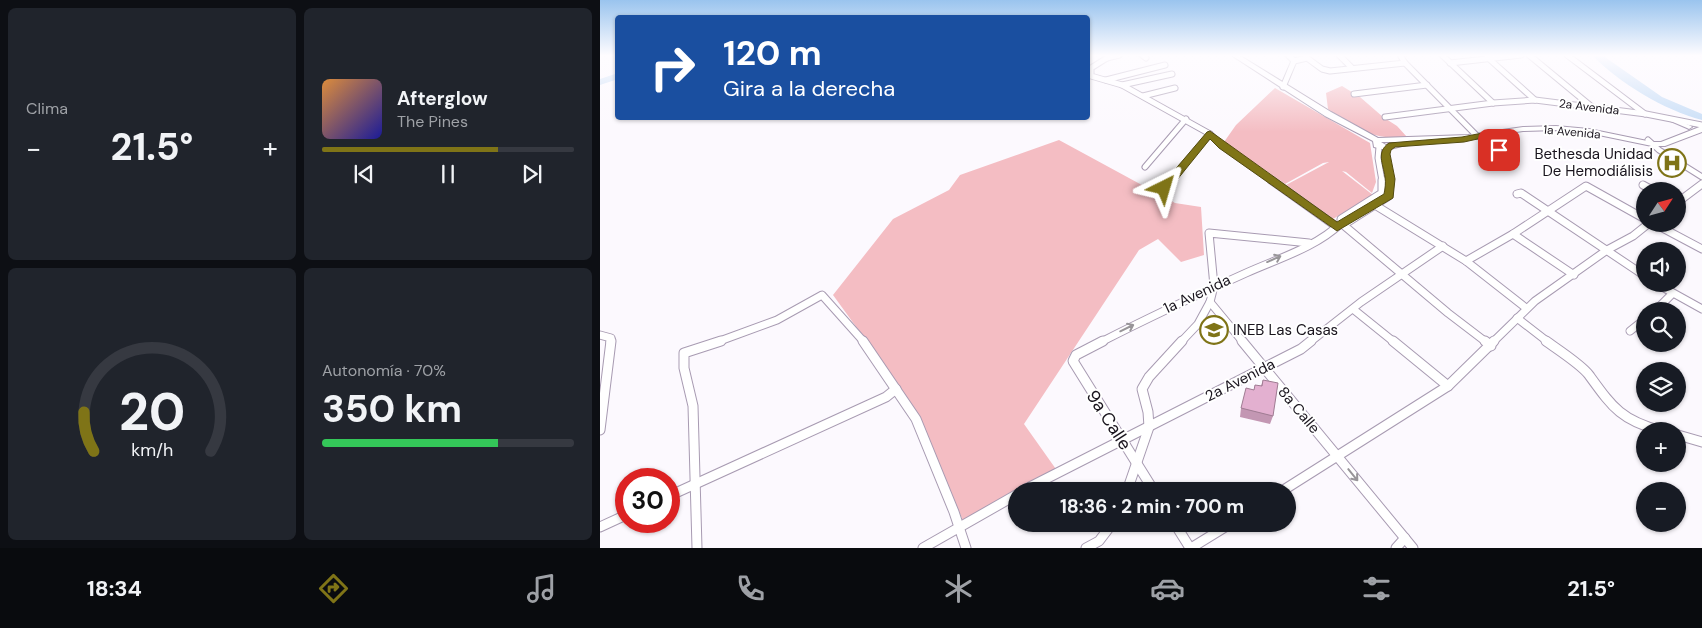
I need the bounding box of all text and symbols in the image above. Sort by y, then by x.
text: 120 m [723,30,822,76]
icon: right [640,35,705,100]
text: Gira a la derecha [723,74,895,103]
text: Afterglow [397,86,488,111]
street label: 2a Avenida [1558,95,1620,119]
text: Clima [26,98,68,119]
text: The Pines [397,111,468,132]
text: 21.5° [111,122,193,172]
street label: 1a Avenida [1543,122,1601,142]
pin [1478,129,1520,171]
text: − [26,130,41,167]
text: + [263,130,278,167]
icon: arrive [1485,136,1513,164]
place label: Bethesda Unidad De Hemodiálisis [1535,144,1653,181]
hospital icon: Bethesda Unidad De Hemodiálisis [1657,148,1687,178]
icon: previous [350,160,378,188]
icon: pause [434,160,462,188]
icon: next [518,160,546,188]
position arrow [1137,161,1189,213]
north arrow [1636,182,1686,232]
map controls [1636,182,1686,532]
button: sound [1636,242,1686,292]
one-way arrow [1266,254,1281,264]
street label: 1a Avenida [1160,270,1234,318]
button: search [1636,302,1686,352]
school or university icon: INEB Las Casas [1199,315,1229,345]
place label: INEB Las Casas [1233,320,1338,340]
one-way arrow [1119,323,1134,333]
street label: 2a Avenida [1202,354,1278,406]
text: Autonomía · 70% [322,360,446,381]
button: layers [1636,362,1686,412]
text: 20 [119,378,185,446]
street label: 8a Calle [1274,382,1324,438]
text: 350 km [322,384,462,434]
street label: 9a Calle [1081,385,1137,455]
button: + [1636,422,1686,472]
text: km/h [131,438,173,462]
speed limit sign: 30 [615,468,680,533]
one-way arrow [1347,468,1358,481]
button: − [1636,482,1686,532]
text: 18:36 · 2 min · 700 m [1060,494,1244,519]
icon: directions [316,571,351,606]
icon: music [524,571,559,606]
icon: phone [733,571,768,606]
icon: climate [941,571,976,606]
icon: car [1150,571,1185,606]
icon: filters [1359,571,1394,606]
text: 18:34 [87,574,142,603]
text: 21.5° [1567,574,1615,603]

